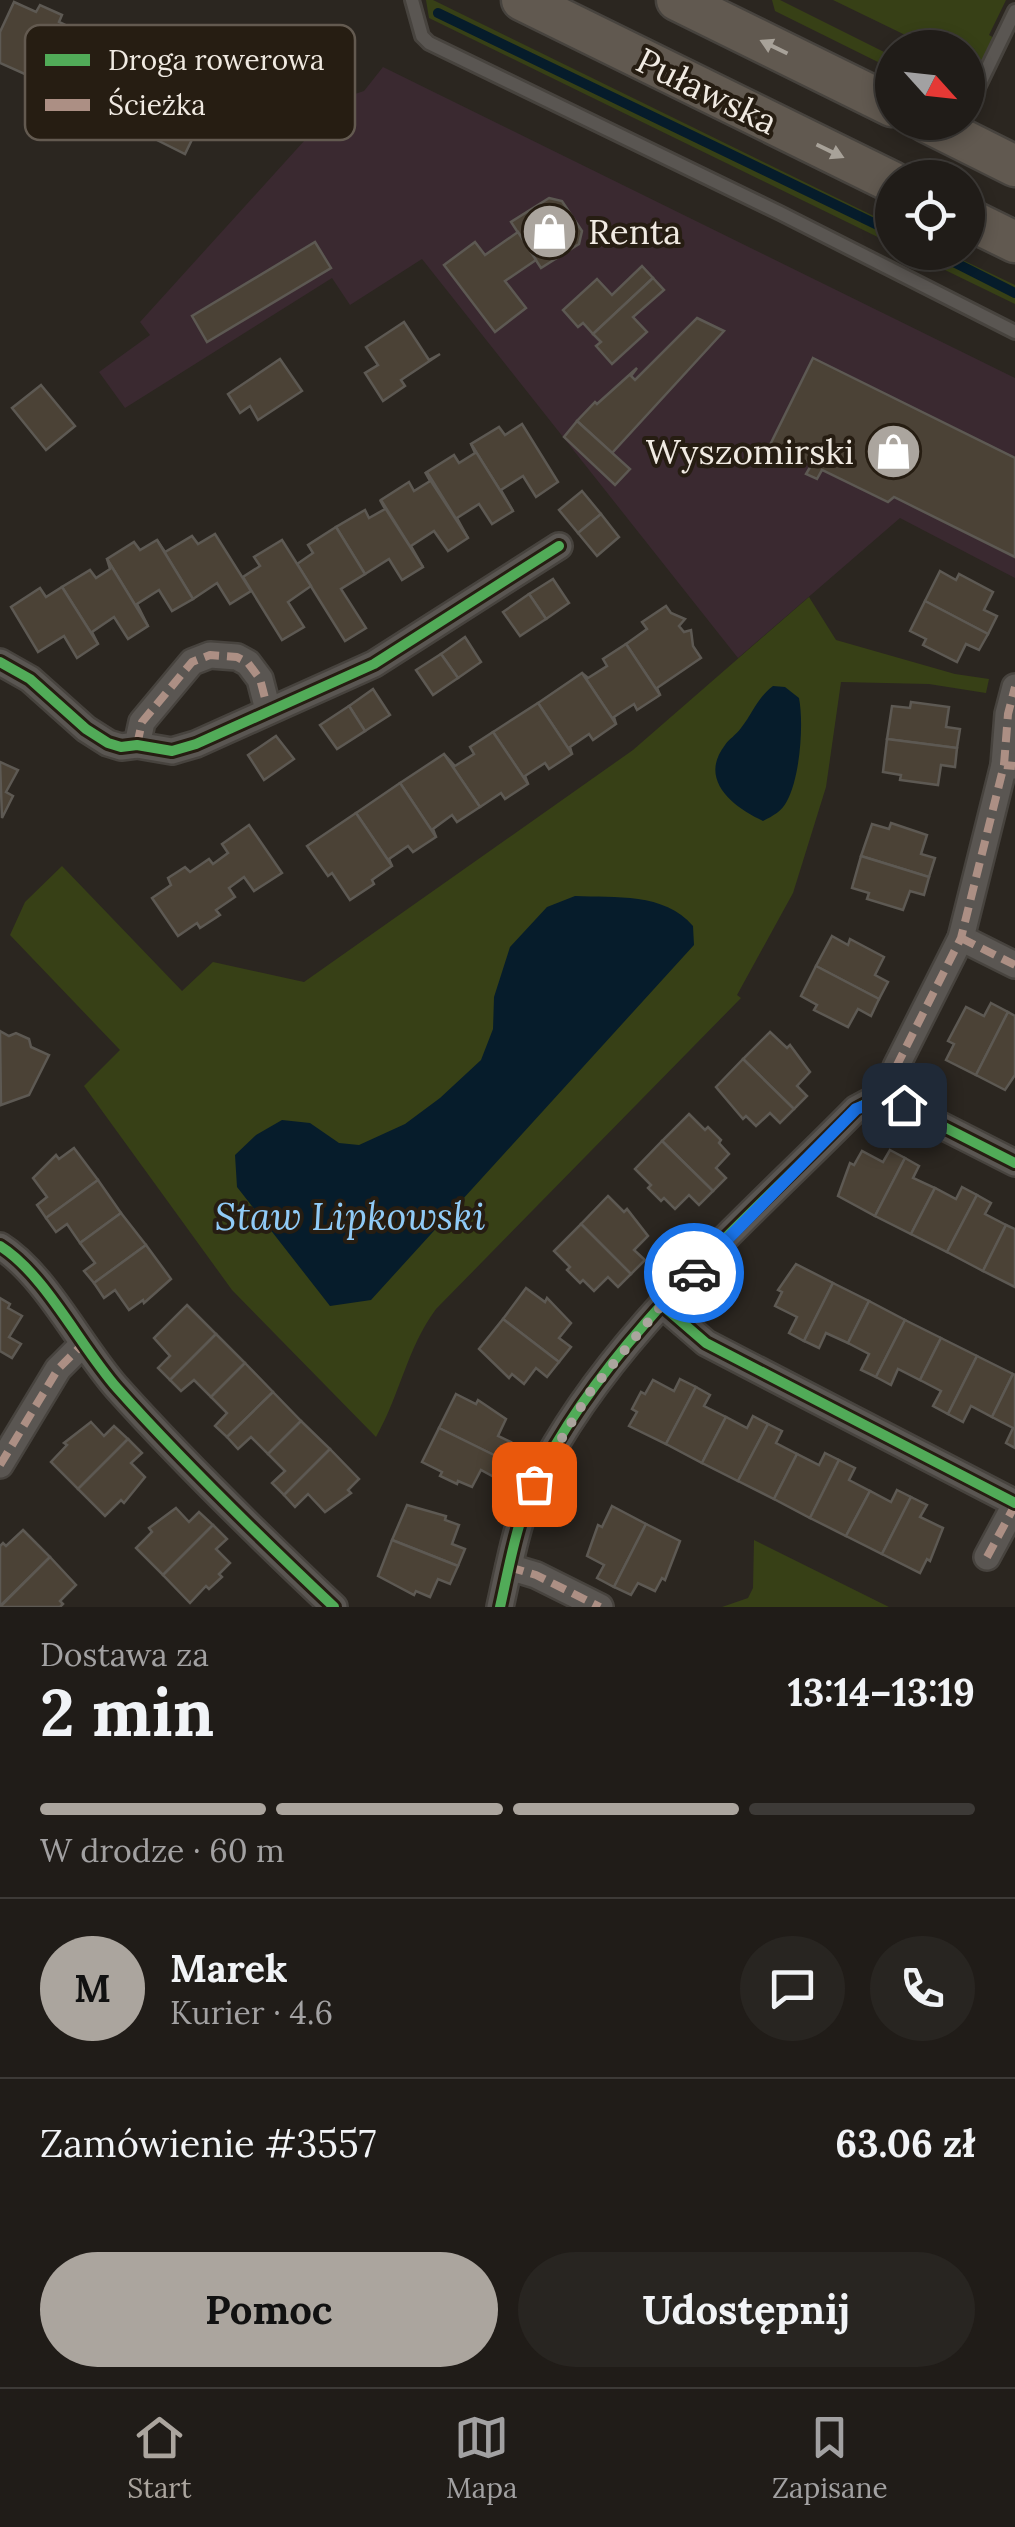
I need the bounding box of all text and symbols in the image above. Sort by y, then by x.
legend [25,25,355,140]
north arrow [875,30,985,140]
map controls [875,30,985,270]
street label: Puławska [629,38,785,144]
one-way arrow [759,39,788,56]
text: Droga rowerowa [108,42,324,78]
text: Ścieżka [108,87,206,123]
one-way arrow [815,142,844,159]
button: locate [875,160,985,270]
shop icon: Renta [519,201,579,261]
place label: Renta [588,209,681,254]
shop icon: Wyszomirski [863,421,923,481]
place label: Wyszomirski [646,429,854,474]
pin [862,1063,947,1148]
icon: home [877,1078,932,1133]
water label: Staw Lipkowski [215,1192,485,1240]
courier [644,1223,744,1323]
icon: car [667,1246,722,1301]
pin [492,1442,577,1527]
icon: bag [507,1457,562,1512]
text: Dostawa za [40,1634,209,1675]
text: 13:14–13:19 [788,1668,975,1716]
text: 2 min [40,1671,214,1754]
text: W drodze · 60 m [40,1830,285,1871]
button: chat [740,1936,845,2041]
button: phone [870,1936,975,2041]
text: Marek [170,1944,288,1992]
text: M [74,1964,111,2012]
text: Kurier · 4.6 [170,1992,333,2033]
text: Zamówienie #3557 [40,2119,376,2167]
text: 63.06 zł [835,2119,975,2167]
button: Pomoc [40,2252,498,2367]
button: Udostępnij [518,2252,975,2367]
tab: Start [127,2410,192,2506]
tab: Mapa [446,2410,517,2506]
tab: Zapisane [772,2410,888,2506]

